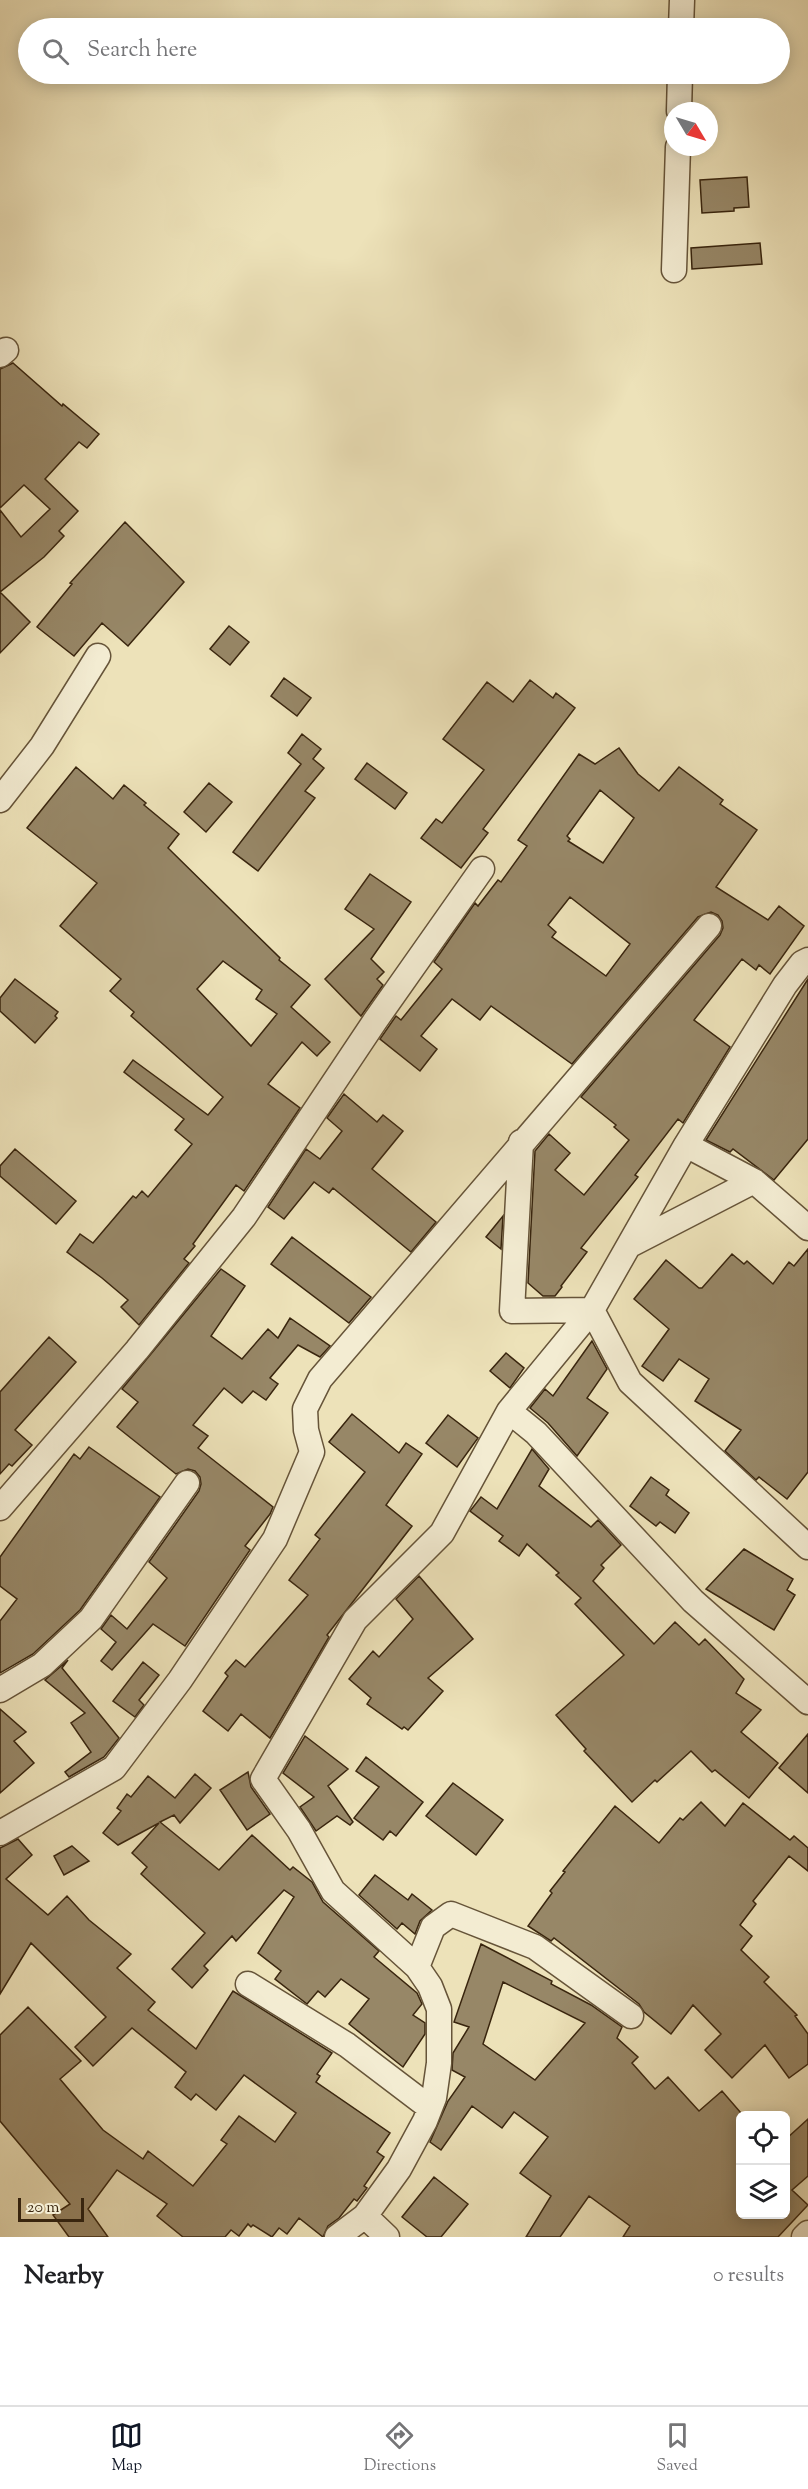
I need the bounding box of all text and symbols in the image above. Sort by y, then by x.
search box [18,18,790,84]
icon: search [39,35,72,68]
text: Search here [87,35,197,67]
north arrow [664,102,718,156]
map controls [736,2111,790,2219]
button: locate [736,2111,790,2165]
button: layers [736,2165,790,2219]
scale bar [18,2195,84,2222]
text: 20 m [27,2197,60,2220]
text: Nearby [24,2258,104,2295]
text: 0 results [713,2262,784,2291]
tab: Map [110,2419,143,2478]
tab: Directions [364,2419,436,2478]
tab: Saved [657,2419,698,2478]

